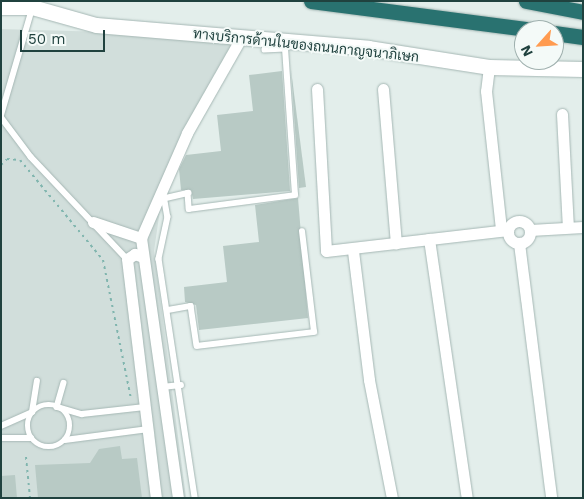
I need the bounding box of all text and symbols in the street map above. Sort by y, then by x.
scale bar [22,20,108,52]
north arrow [514,20,564,70]
street label: ทางบริการด้านในของถนนกาญจนาภิเษก [192,25,420,65]
text: 50 m [28,30,65,48]
text: N [517,43,536,59]

